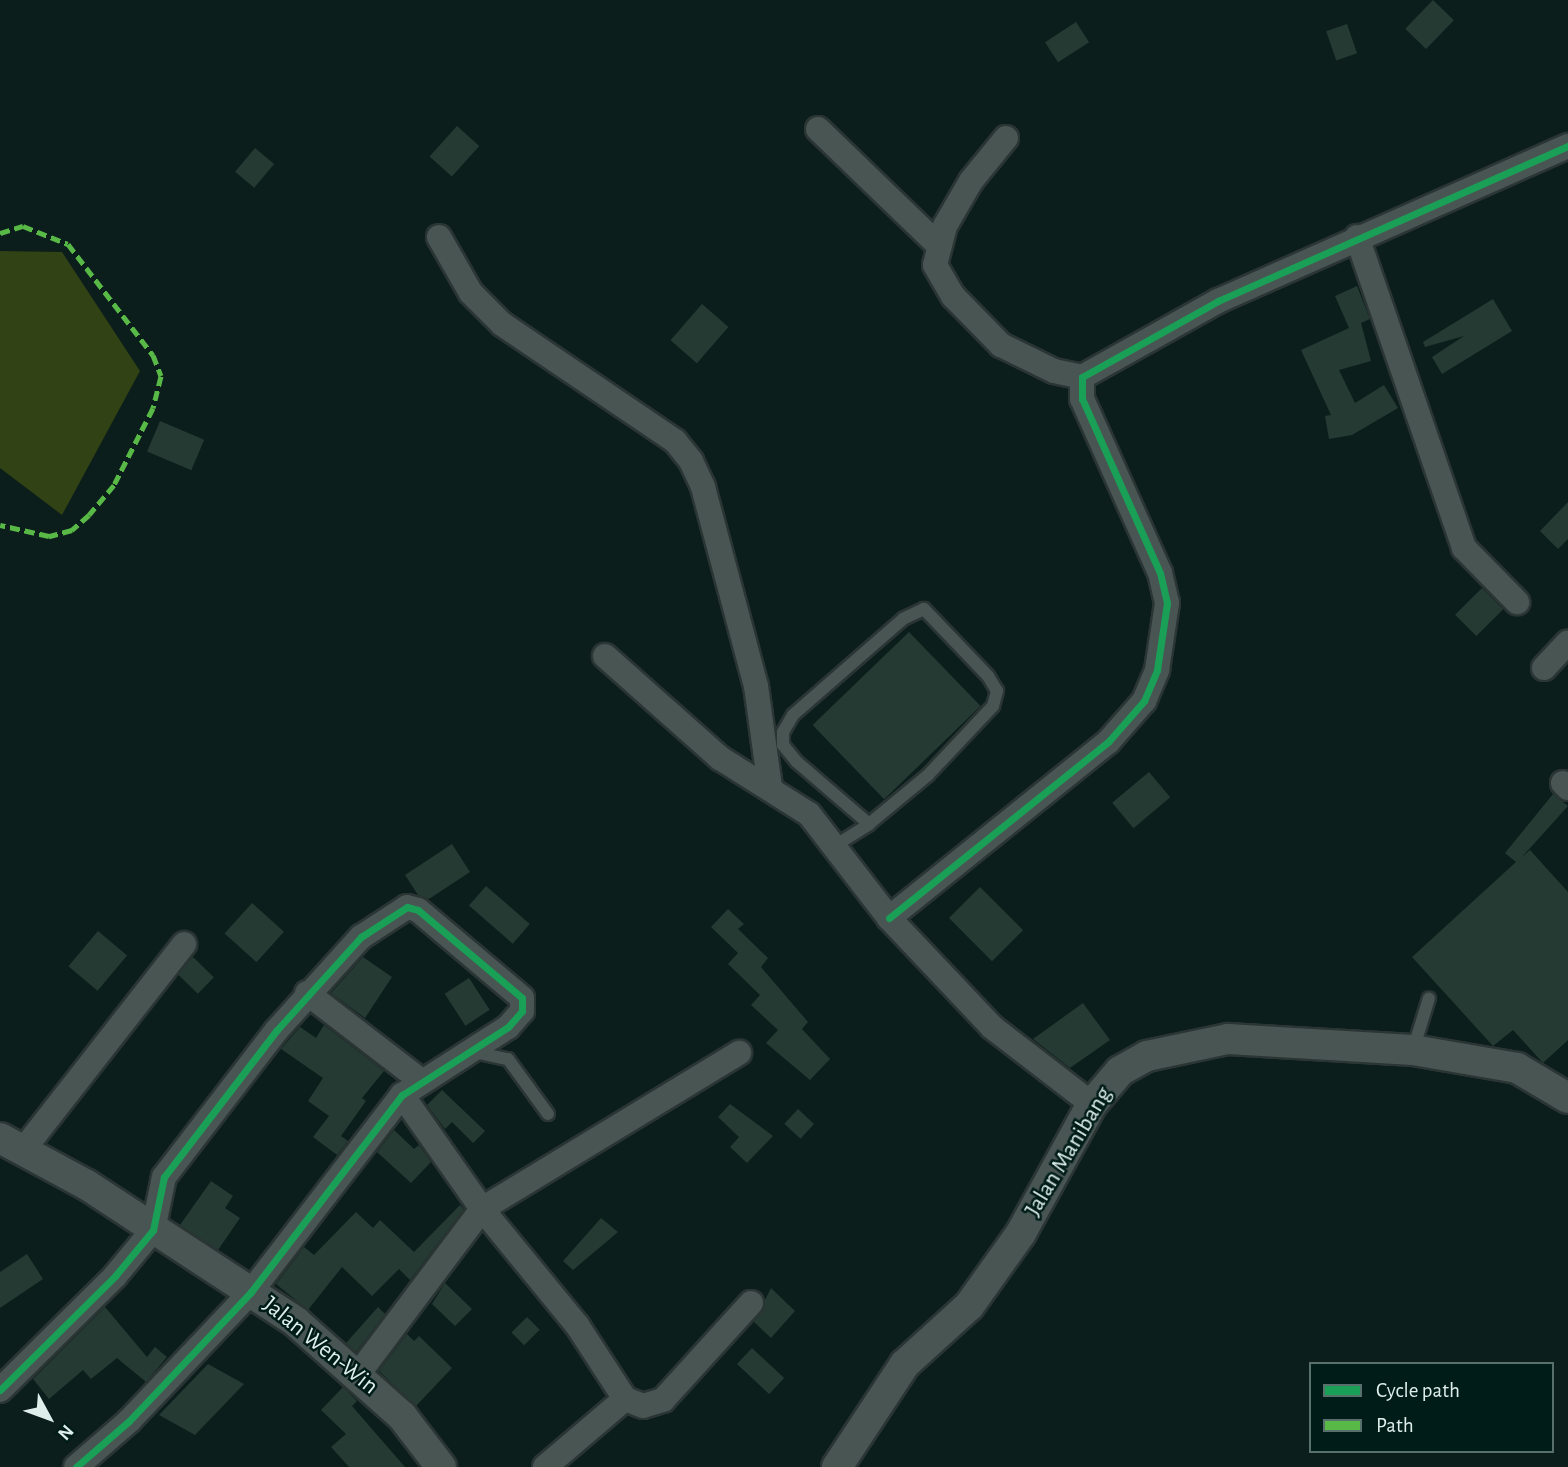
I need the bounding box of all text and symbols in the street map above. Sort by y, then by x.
street label: Jalan Manibang [1019,1082,1119,1222]
street label: Jalan Wen-Win [257,1291,383,1401]
legend [1309,1362,1554,1453]
text: Cycle path [1376,1380,1460,1401]
north arrow [14,1383,84,1453]
text: Path [1376,1415,1414,1436]
text: N [54,1421,77,1443]

